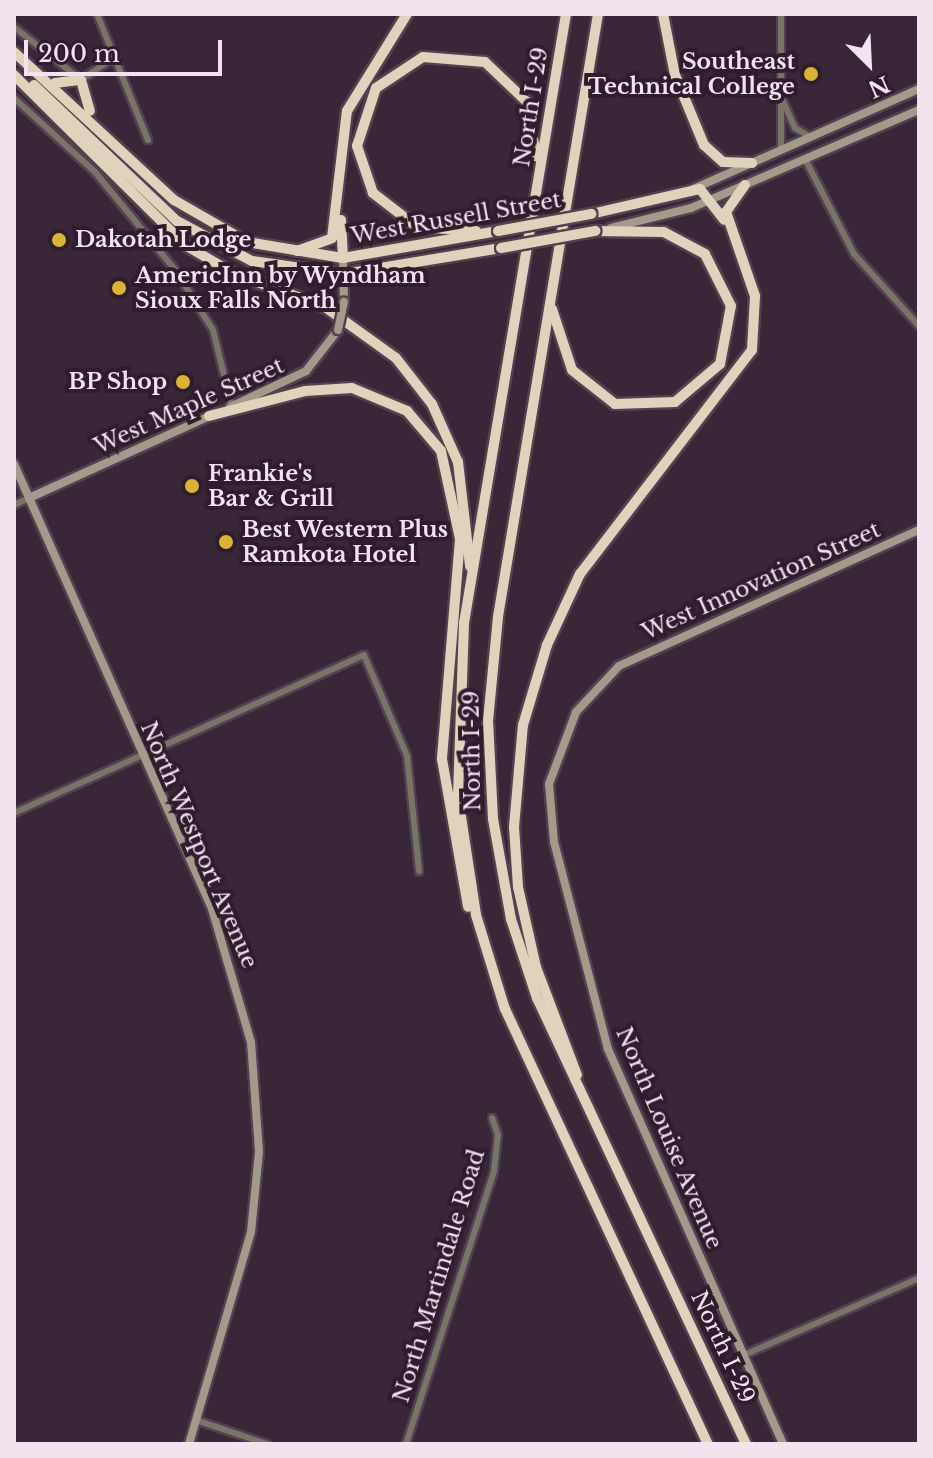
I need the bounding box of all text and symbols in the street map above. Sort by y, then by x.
scale bar [28,24,226,74]
north arrow [829,24,909,104]
text: 200 m [38,39,120,68]
street label: North I-29 [509,45,553,169]
place label: Southeast Technical College [588,48,795,100]
marker: Southeast Technical College [802,65,820,83]
text: N [864,70,894,103]
street label: West Russell Street [349,187,563,249]
place label: Dakotah Lodge [75,227,251,253]
marker: Dakotah Lodge [50,231,68,249]
place label: AmericInn by Wyndham Sioux Falls North [135,262,427,314]
marker: AmericInn by Wyndham Sioux Falls North [110,279,128,297]
street label: West Maple Street [90,352,288,460]
place label: BP Shop [68,369,167,395]
marker: BP Shop [174,373,192,391]
place label: Frankie's Bar & Grill [208,460,334,512]
marker: Frankie's Bar & Grill [183,477,201,495]
place label: Best Western Plus Ramkota Hotel [242,516,449,568]
street label: West Innovation Street [638,516,884,646]
marker: Best Western Plus Ramkota Hotel [217,533,235,551]
street label: North I-29 [458,690,486,812]
street label: North Westport Avenue [135,717,263,973]
street label: North Louise Avenue [610,1023,728,1253]
street label: North Martindale Road [388,1146,490,1406]
street label: North I-29 [686,1287,760,1407]

